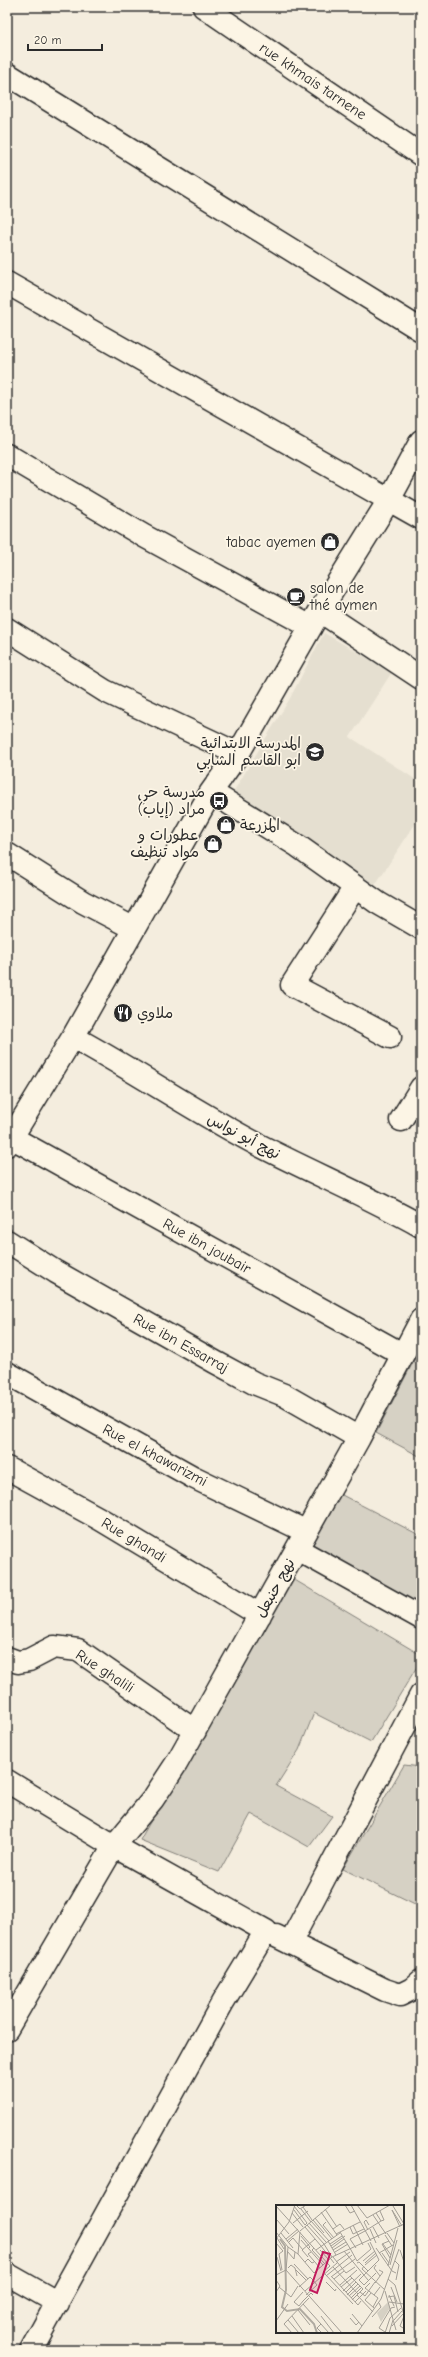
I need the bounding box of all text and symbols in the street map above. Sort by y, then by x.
scale bar [28,26,102,52]
text: 20 m [34,33,62,47]
street label: rue khmais tarnene [256,38,370,124]
shop icon: tabac ayemen [319,531,341,553]
place label: tabac ayemen [225,533,316,551]
place label: salon de thé aymen [309,579,378,614]
cafe icon: salon de thé aymen [285,586,307,608]
place label: المدرسة الابتدائية ابو القاسم الشابي [196,734,301,773]
school or university icon: المدرسة الابتدائية ابو القاسم الشابي [304,741,326,763]
place label: مدرسة حي مراد (إياب) [137,783,205,819]
bus stop icon: مدرسة حي مراد (إياب) [208,790,230,812]
shop icon: المزرعة [215,814,237,836]
place label: المزرعة [240,816,280,834]
place label: عطورات و مواد تنظيف [130,826,199,861]
shop icon: عطورات و مواد تنظيف [202,833,224,855]
restaurant icon: ملاوي [112,1002,134,1024]
place label: ملاوي [137,1004,173,1024]
street label: نهج أبو نواس [204,1109,284,1164]
street label: Rue ibn joubair [160,1214,254,1278]
street label: Rue ibn Essarraj [130,1309,232,1377]
street label: Rue el khawarizmi [100,1420,210,1490]
street label: Rue ghandi [98,1514,170,1566]
street label: نهج حنبعل [251,1555,300,1621]
street label: Rue ghalili [72,1645,138,1697]
inset map [276,2205,404,2333]

